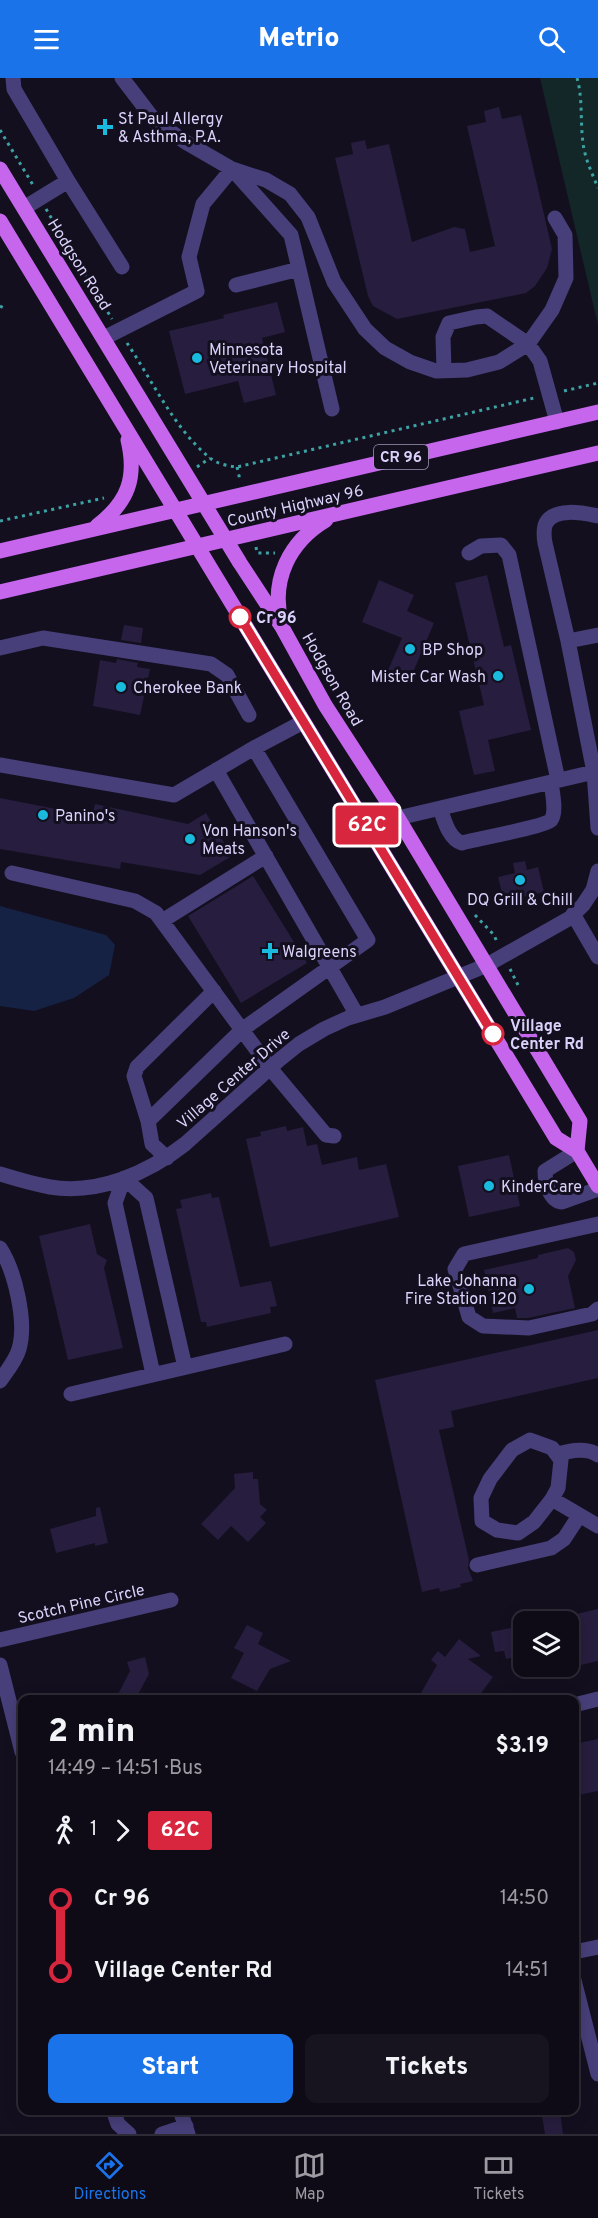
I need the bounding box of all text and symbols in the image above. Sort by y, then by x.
text: Metrio [258,22,340,56]
icon: menu [30,23,63,56]
icon: search [535,23,568,56]
place label: St Paul Allergy & Asthma, P.A. [118,110,223,148]
marker: St Paul Allergy & Asthma, P.A. [96,118,114,136]
street label: Hodgson Road [42,215,114,315]
place label: Minnesota Veterinary Hospital [209,341,347,379]
marker: Minnesota Veterinary Hospital [190,351,204,365]
road number: CR 96 [374,445,428,469]
street label: County Highway 96 [225,482,366,532]
marker: Cr 96 [229,606,251,628]
place label: Cr 96 [256,609,297,629]
street label: Hodgson Road [297,630,366,730]
place label: BP Shop [422,641,483,661]
marker: BP Shop [403,642,417,656]
place label: Mister Car Wash [370,668,486,688]
marker: Mister Car Wash [491,669,505,683]
place label: Cherokee Bank [133,679,242,699]
marker: Cherokee Bank [114,680,128,694]
line badge: 62C [332,806,401,844]
place label: Panino's [55,807,116,827]
marker: Panino's [36,808,50,822]
text: 62C [347,812,387,839]
place label: Von Hanson's Meats [202,822,297,860]
marker: Von Hanson's Meats [183,832,197,846]
marker: DQ Grill & Chill [513,873,527,887]
place label: DQ Grill & Chill [467,891,573,911]
place label: Walgreens [282,943,357,963]
marker: Walgreens [263,944,277,958]
place label: Village Center Rd [510,1017,584,1055]
marker: Village Center Rd [482,1023,504,1045]
street label: Village Center Drive [174,1025,295,1134]
place label: KinderCare [501,1178,582,1198]
marker: KinderCare [482,1179,496,1193]
place label: Lake Johanna Fire Station 120 [405,1272,517,1310]
marker: Lake Johanna Fire Station 120 [522,1282,536,1296]
street label: Scotch Pine Circle [16,1581,147,1629]
map controls [513,1611,579,1677]
button: layers [513,1611,579,1677]
text: 2 min [48,1712,135,1754]
text: $3.19 [495,1733,549,1760]
text: 14:49 – 14:51 · Bus [48,1756,203,1782]
icon: walk [48,1814,81,1847]
icon: forward [106,1814,139,1847]
text: 1 [90,1817,97,1843]
text: 62C [160,1817,200,1844]
text: Cr 96 [94,1886,150,1913]
text: 14:50 [500,1886,549,1912]
text: Village Center Rd [94,1958,272,1985]
text: 14:51 [505,1958,549,1984]
button: Start [48,2034,293,2103]
button: Tickets [305,2034,549,2103]
tab: Directions [74,2149,146,2205]
tab: Map [293,2149,326,2205]
tab: Tickets [473,2149,524,2205]

